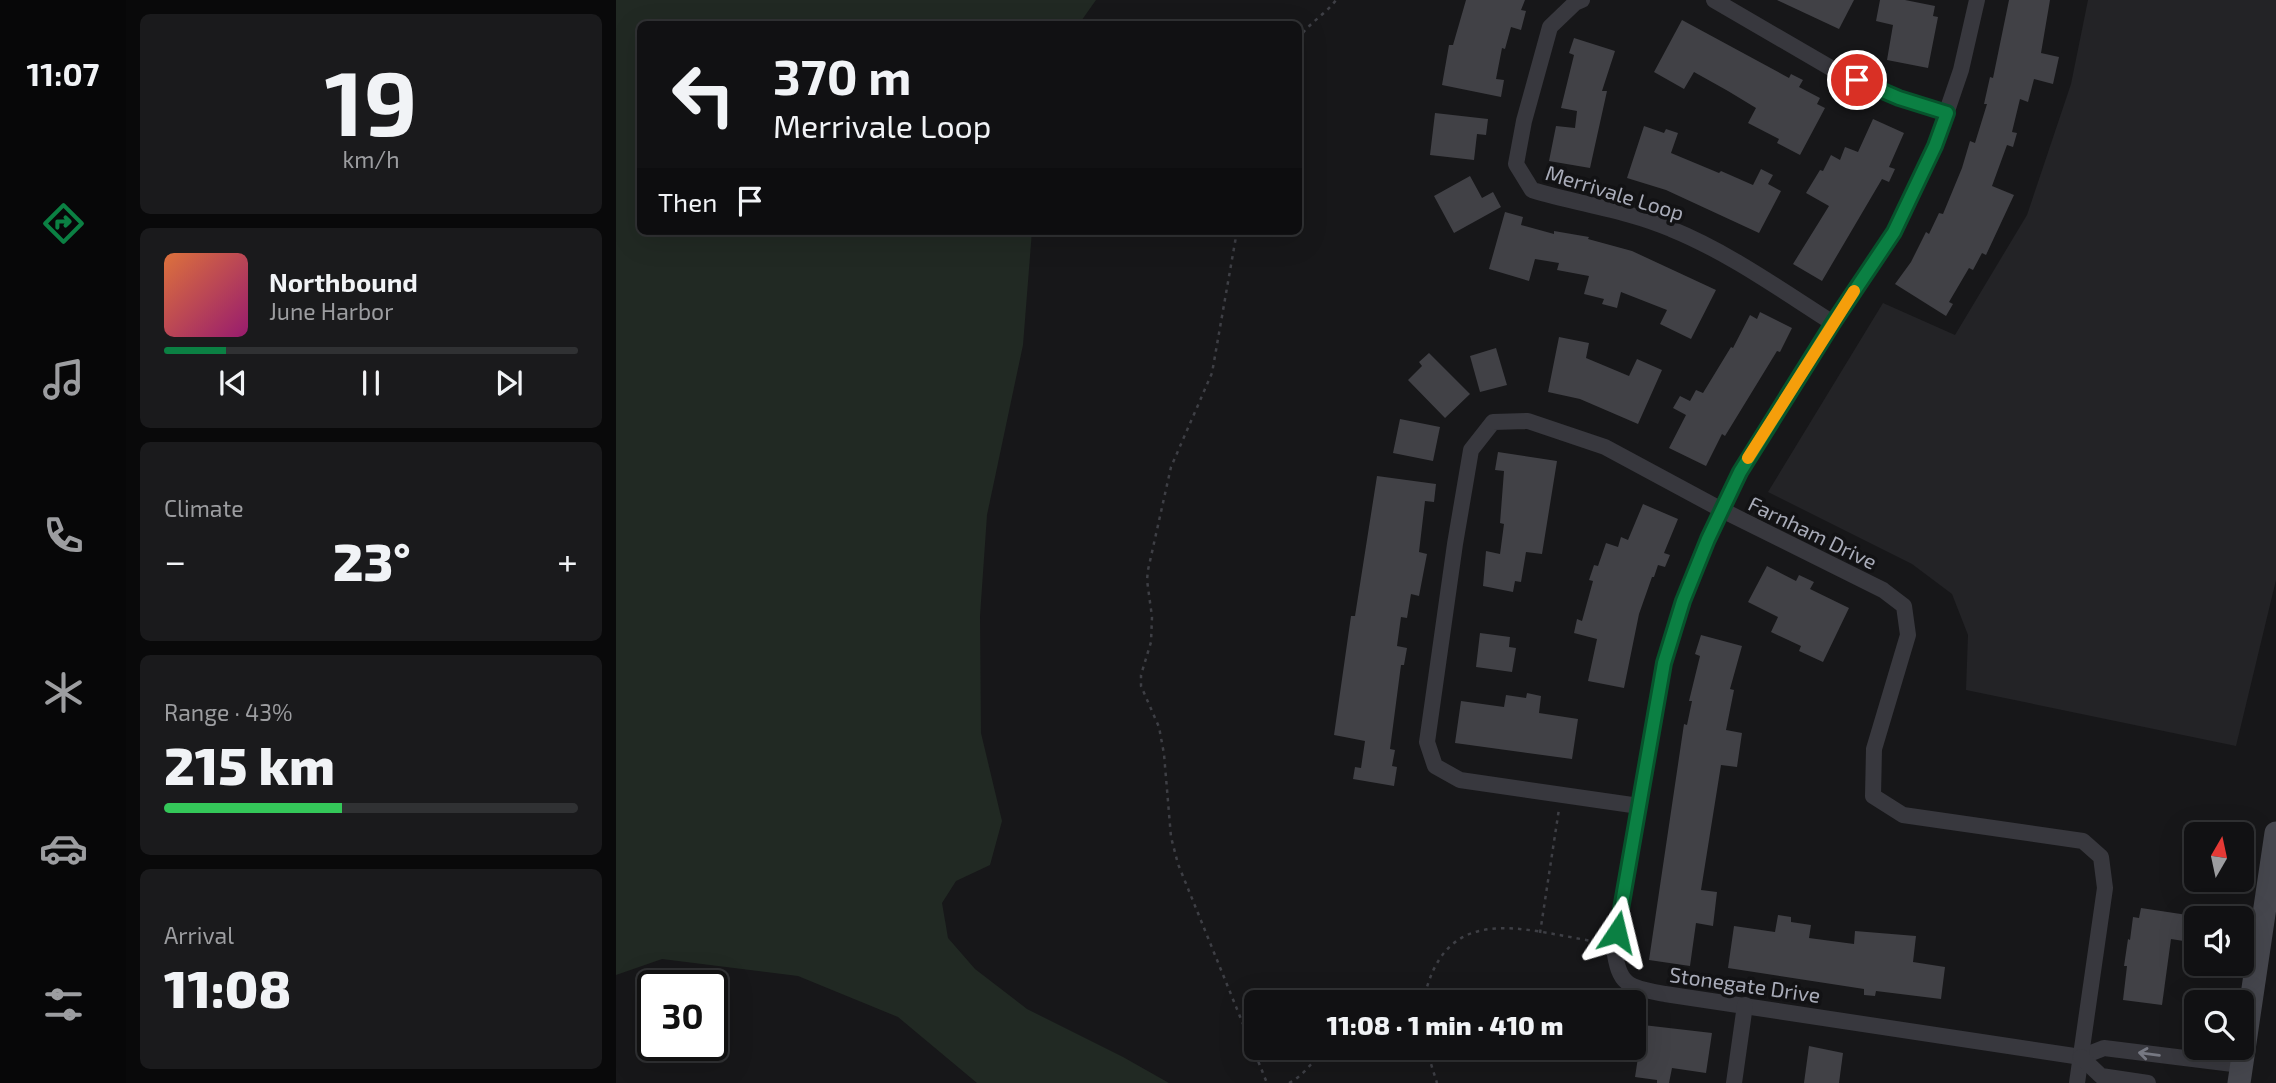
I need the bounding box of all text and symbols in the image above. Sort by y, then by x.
text: 19 [324,45,418,154]
text: 370 m [773,46,911,105]
icon: left [658,49,749,140]
pin [1827,50,1887,110]
text: 11:07 [27,54,99,92]
icon: arrive [1838,61,1876,99]
text: Merrivale Loop [773,106,991,144]
text: km/h [342,145,400,173]
street label: Merrivale Loop [1543,159,1687,225]
icon: arrive [731,182,769,220]
text: Then [658,186,717,217]
icon: directions [39,199,88,248]
text: Northbound [269,266,418,297]
text: June Harbor [269,297,393,325]
icon: music [39,355,88,404]
icon: previous [214,364,252,402]
icon: pause [352,364,390,402]
icon: next [490,364,528,402]
street label: Farnham Drive [1745,490,1881,574]
text: Climate [164,494,244,522]
icon: phone [39,511,88,560]
text: 23° [333,529,411,591]
text: − [164,537,186,583]
text: + [557,537,578,583]
icon: climate [39,668,88,717]
text: Range · 43% [164,698,292,726]
text: 215 km [164,733,335,795]
north arrow [2184,822,2254,892]
map controls [2184,822,2254,1060]
icon: car [39,824,88,873]
position arrow [1580,895,1654,969]
button: sound [2184,906,2254,976]
text: Arrival [164,921,234,949]
text: 11:08 [164,956,291,1018]
street label: Stonegate Drive [1668,961,1822,1007]
speed limit sign: 30 [637,970,728,1061]
icon: filters [39,980,88,1029]
button: search [2184,990,2254,1060]
text: 11:08 · 1 min · 410 m [1327,1009,1563,1040]
one-way arrow [2138,1047,2160,1060]

